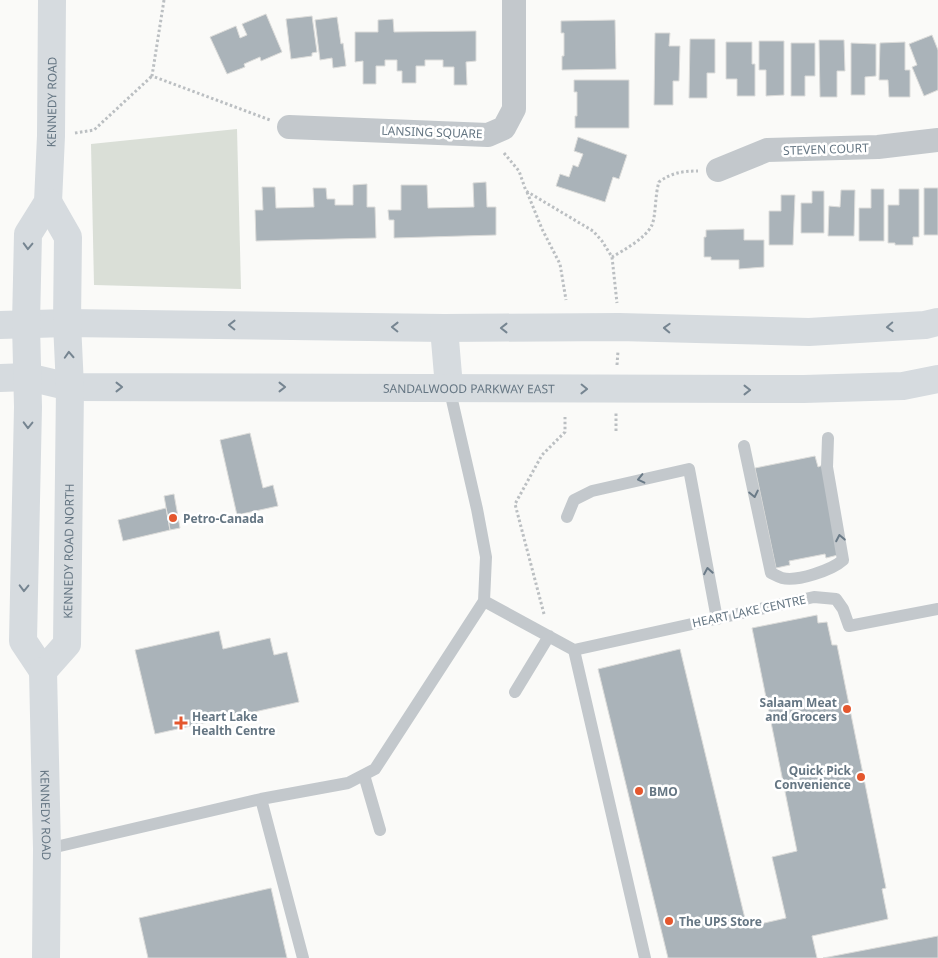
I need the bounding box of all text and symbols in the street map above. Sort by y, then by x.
street label: KENNEDY ROAD [42,56,60,148]
street label: LANSING SQUARE [381,122,483,142]
street label: STEVEN COURT [783,139,869,159]
one-way arrow [23,242,33,250]
one-way arrow [228,320,236,330]
one-way arrow [885,321,893,332]
one-way arrow [391,322,399,333]
one-way arrow [500,323,508,333]
one-way arrow [662,323,670,333]
one-way arrow [63,351,74,359]
street label: SANDALWOOD PARKWAY EAST [383,379,555,397]
one-way arrow [116,382,123,392]
one-way arrow [278,382,286,392]
one-way arrow [580,384,588,394]
one-way arrow [743,385,751,395]
one-way arrow [22,422,33,430]
one-way arrow [637,473,646,484]
street label: KENNEDY ROAD NORTH [59,483,77,619]
one-way arrow [748,490,759,499]
place label: Petro-Canada [183,510,264,527]
marker: Petro-Canada [167,512,179,524]
one-way arrow [835,534,845,543]
one-way arrow [703,567,713,575]
one-way arrow [19,584,29,592]
street label: HEART LAKE CENTRE [691,591,807,631]
place label: Salaam Meat and Grocers [760,694,837,725]
marker: Salaam Meat and Grocers [841,703,853,715]
place label: Heart Lake Health Centre [192,708,275,739]
marker: Heart Lake Health Centre [174,716,188,730]
place label: Quick Pick Convenience [774,762,852,793]
street label: KENNEDY ROAD [37,769,56,861]
marker: Quick Pick Convenience [855,771,867,783]
place label: BMO [649,783,678,800]
marker: BMO [633,785,645,797]
place label: The UPS Store [679,913,762,930]
marker: The UPS Store [663,915,675,927]

